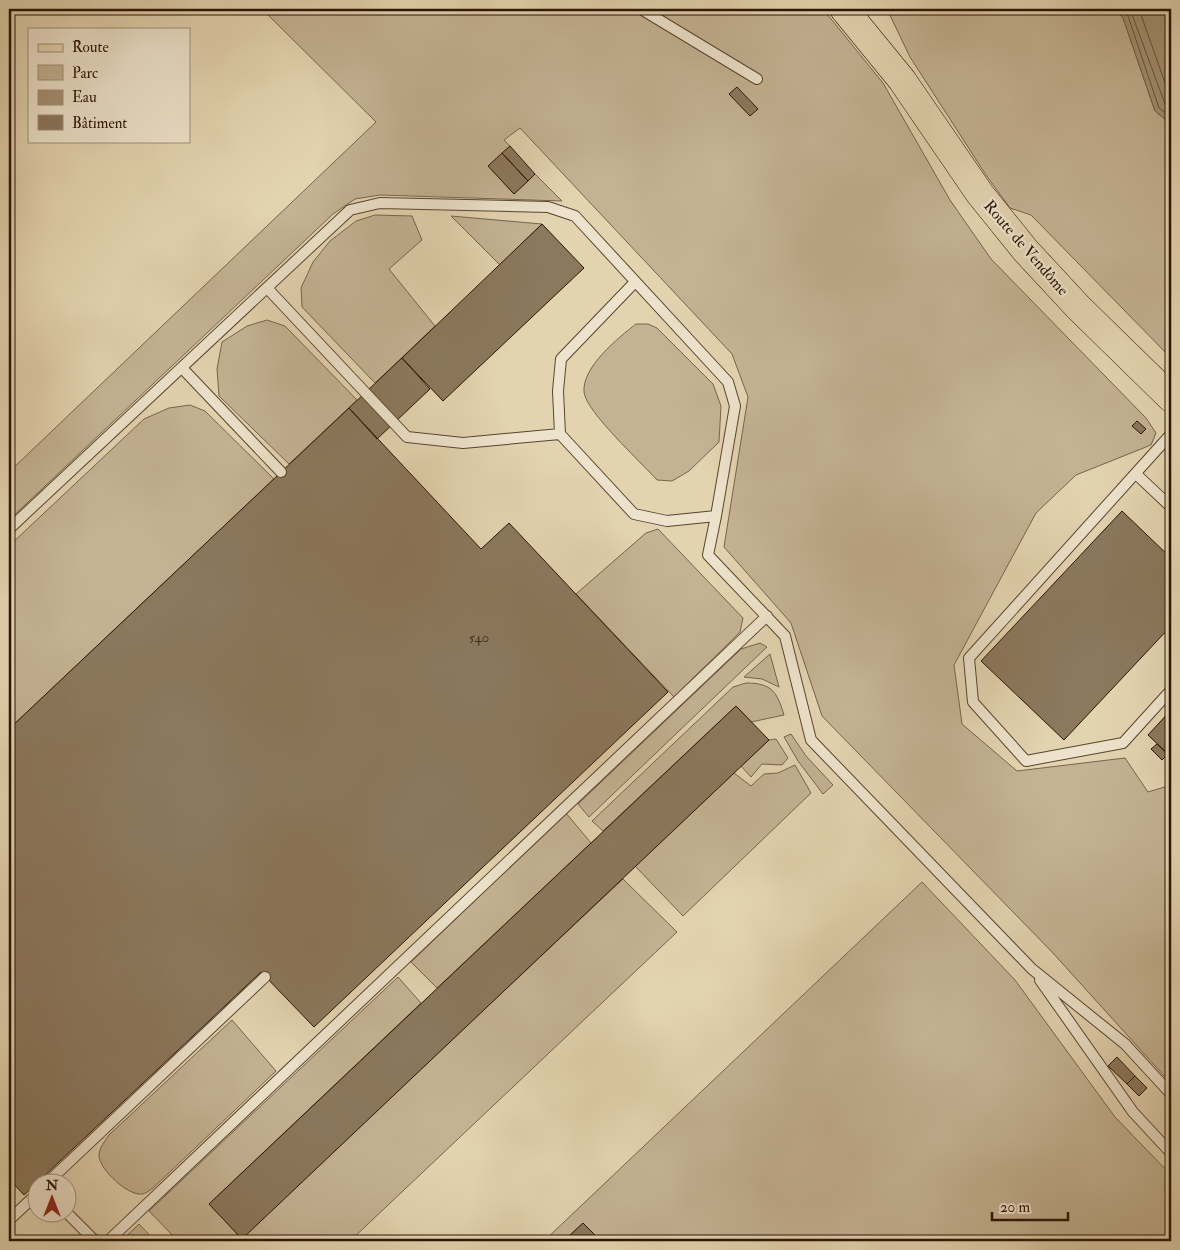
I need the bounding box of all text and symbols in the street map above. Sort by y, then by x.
legend [28,28,190,142]
text: Route [72,38,109,57]
text: Parc [72,64,98,83]
text: Eau [72,88,97,107]
text: Bâtiment [72,114,127,133]
street label: Route de Vendôme [979,196,1073,300]
house number: 540 [469,629,489,646]
north arrow [28,1172,78,1222]
text: N [45,1177,59,1194]
scale bar [992,1190,1069,1222]
text: 20 m [1000,1198,1030,1217]

